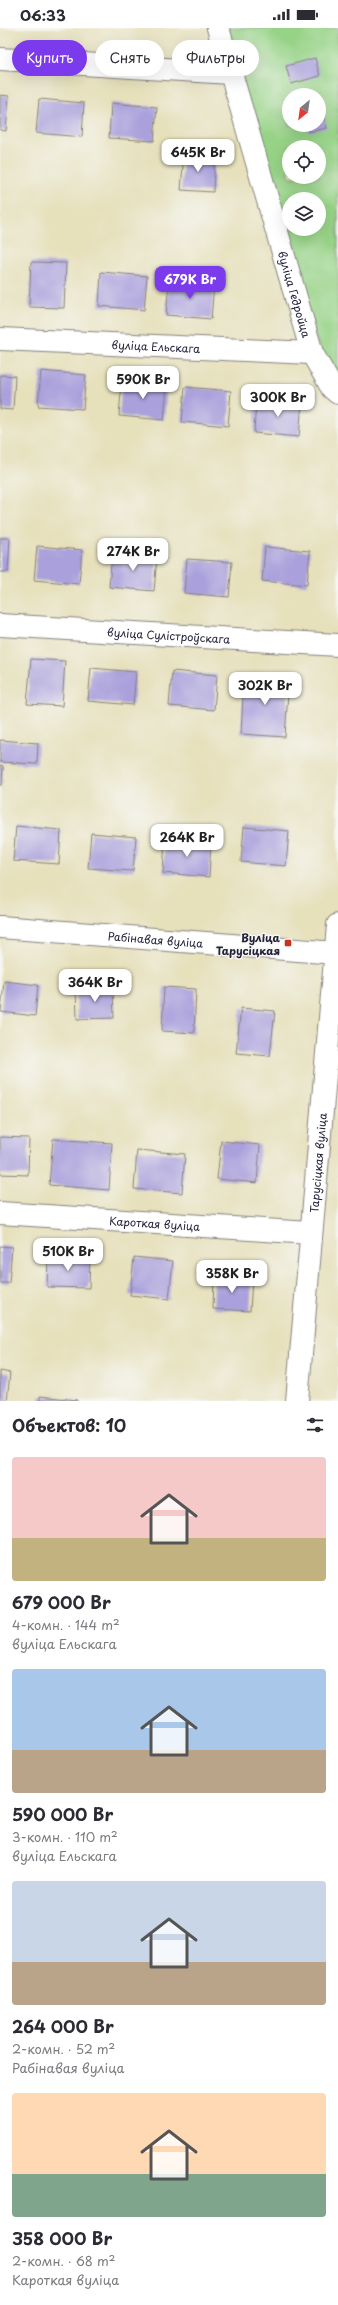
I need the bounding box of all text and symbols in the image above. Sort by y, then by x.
text: 06:33 [20,3,66,26]
chip: Купить [12,40,87,76]
chip: Снять [95,40,164,76]
chip: Фильтры [172,40,259,76]
north arrow [282,88,326,132]
map controls [282,88,326,236]
pin: 645K Br [161,139,235,173]
button: locate [282,140,326,184]
text: 645K Br [171,142,226,161]
button: layers [282,192,326,236]
street label: вуліца Гедройца [274,249,316,340]
pin: 679K Br [153,266,227,300]
text: 679K Br [164,269,216,288]
street label: вуліца Ельскага [111,336,201,356]
pin: 590K Br [106,366,180,400]
text: 590K Br [116,369,170,388]
pin: 300K Br [241,384,315,418]
text: 300K Br [250,387,306,406]
pin: 274K Br [96,538,170,572]
text: 274K Br [106,541,160,560]
street label: вуліца Сулістроўскага [107,623,231,647]
pin: 302K Br [228,672,302,706]
text: 302K Br [238,675,292,694]
pin: 264K Br [150,824,224,858]
text: 264K Br [160,827,214,846]
street label: Рабінавая вуліца [107,927,204,951]
place label: Вуліца Тарусіцкая [216,929,280,959]
marker: Вуліца Тарусіцкая [283,938,293,948]
pin: 364K Br [58,969,132,1003]
text: 364K Br [68,972,122,991]
street label: Тарусіцкая вуліца [305,1112,330,1214]
street label: Кароткая вуліца [109,1212,201,1234]
pin: 510K Br [31,1238,105,1272]
text: 510K Br [42,1241,94,1260]
pin: 358K Br [195,1260,269,1294]
text: 358K Br [205,1263,259,1282]
text: Объектов: 10 [12,1412,126,1438]
icon: filters [304,1414,326,1436]
icon: home [133,1483,205,1555]
text: 679 000 Br [12,1589,111,1615]
text: 4-комн. · 144 m² [12,1615,120,1634]
text: вуліца Ельскага [12,1634,117,1653]
icon: home [133,1695,205,1767]
text: 590 000 Br [12,1801,113,1827]
text: 3-комн. · 110 m² [12,1827,118,1846]
text: вуліца Ельскага [12,1846,117,1865]
icon: home [133,1907,205,1979]
text: 264 000 Br [12,2013,114,2039]
text: 2-комн. · 52 m² [12,2039,115,2058]
text: Рабінавая вуліца [12,2058,125,2077]
icon: home [133,2119,205,2191]
text: 358 000 Br [12,2225,112,2251]
text: 2-комн. · 68 m² [12,2251,116,2270]
text: Кароткая вуліца [12,2270,119,2289]

